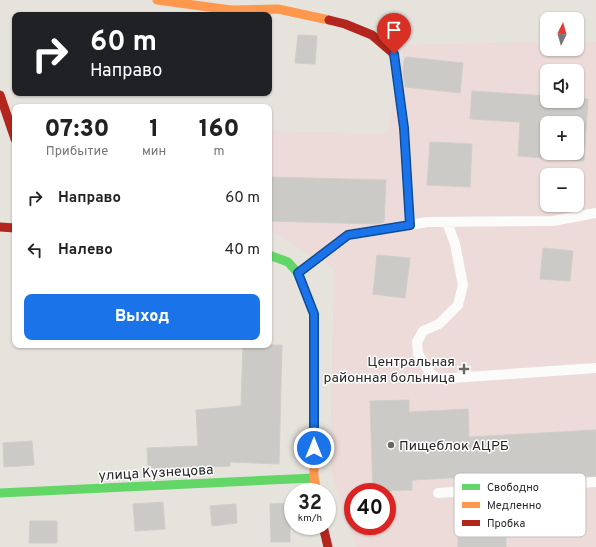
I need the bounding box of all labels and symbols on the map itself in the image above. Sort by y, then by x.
north arrow [540,12,584,56]
pin [377,13,411,54]
place label: Центральная районная больница [324,354,455,387]
marker: Центральная районная больница [458,363,470,375]
position arrow [293,427,335,469]
place label: Пищеблок АЦРБ [399,438,509,455]
marker: Пищеблок АЦРБ [386,440,396,450]
street label: улица Кузнецова [98,462,214,485]
legend [454,473,586,537]
text: Свободно [487,481,539,495]
speed limit sign: 40 [344,483,396,535]
text: Медленно [487,499,541,513]
text: Пробка [487,517,526,531]

